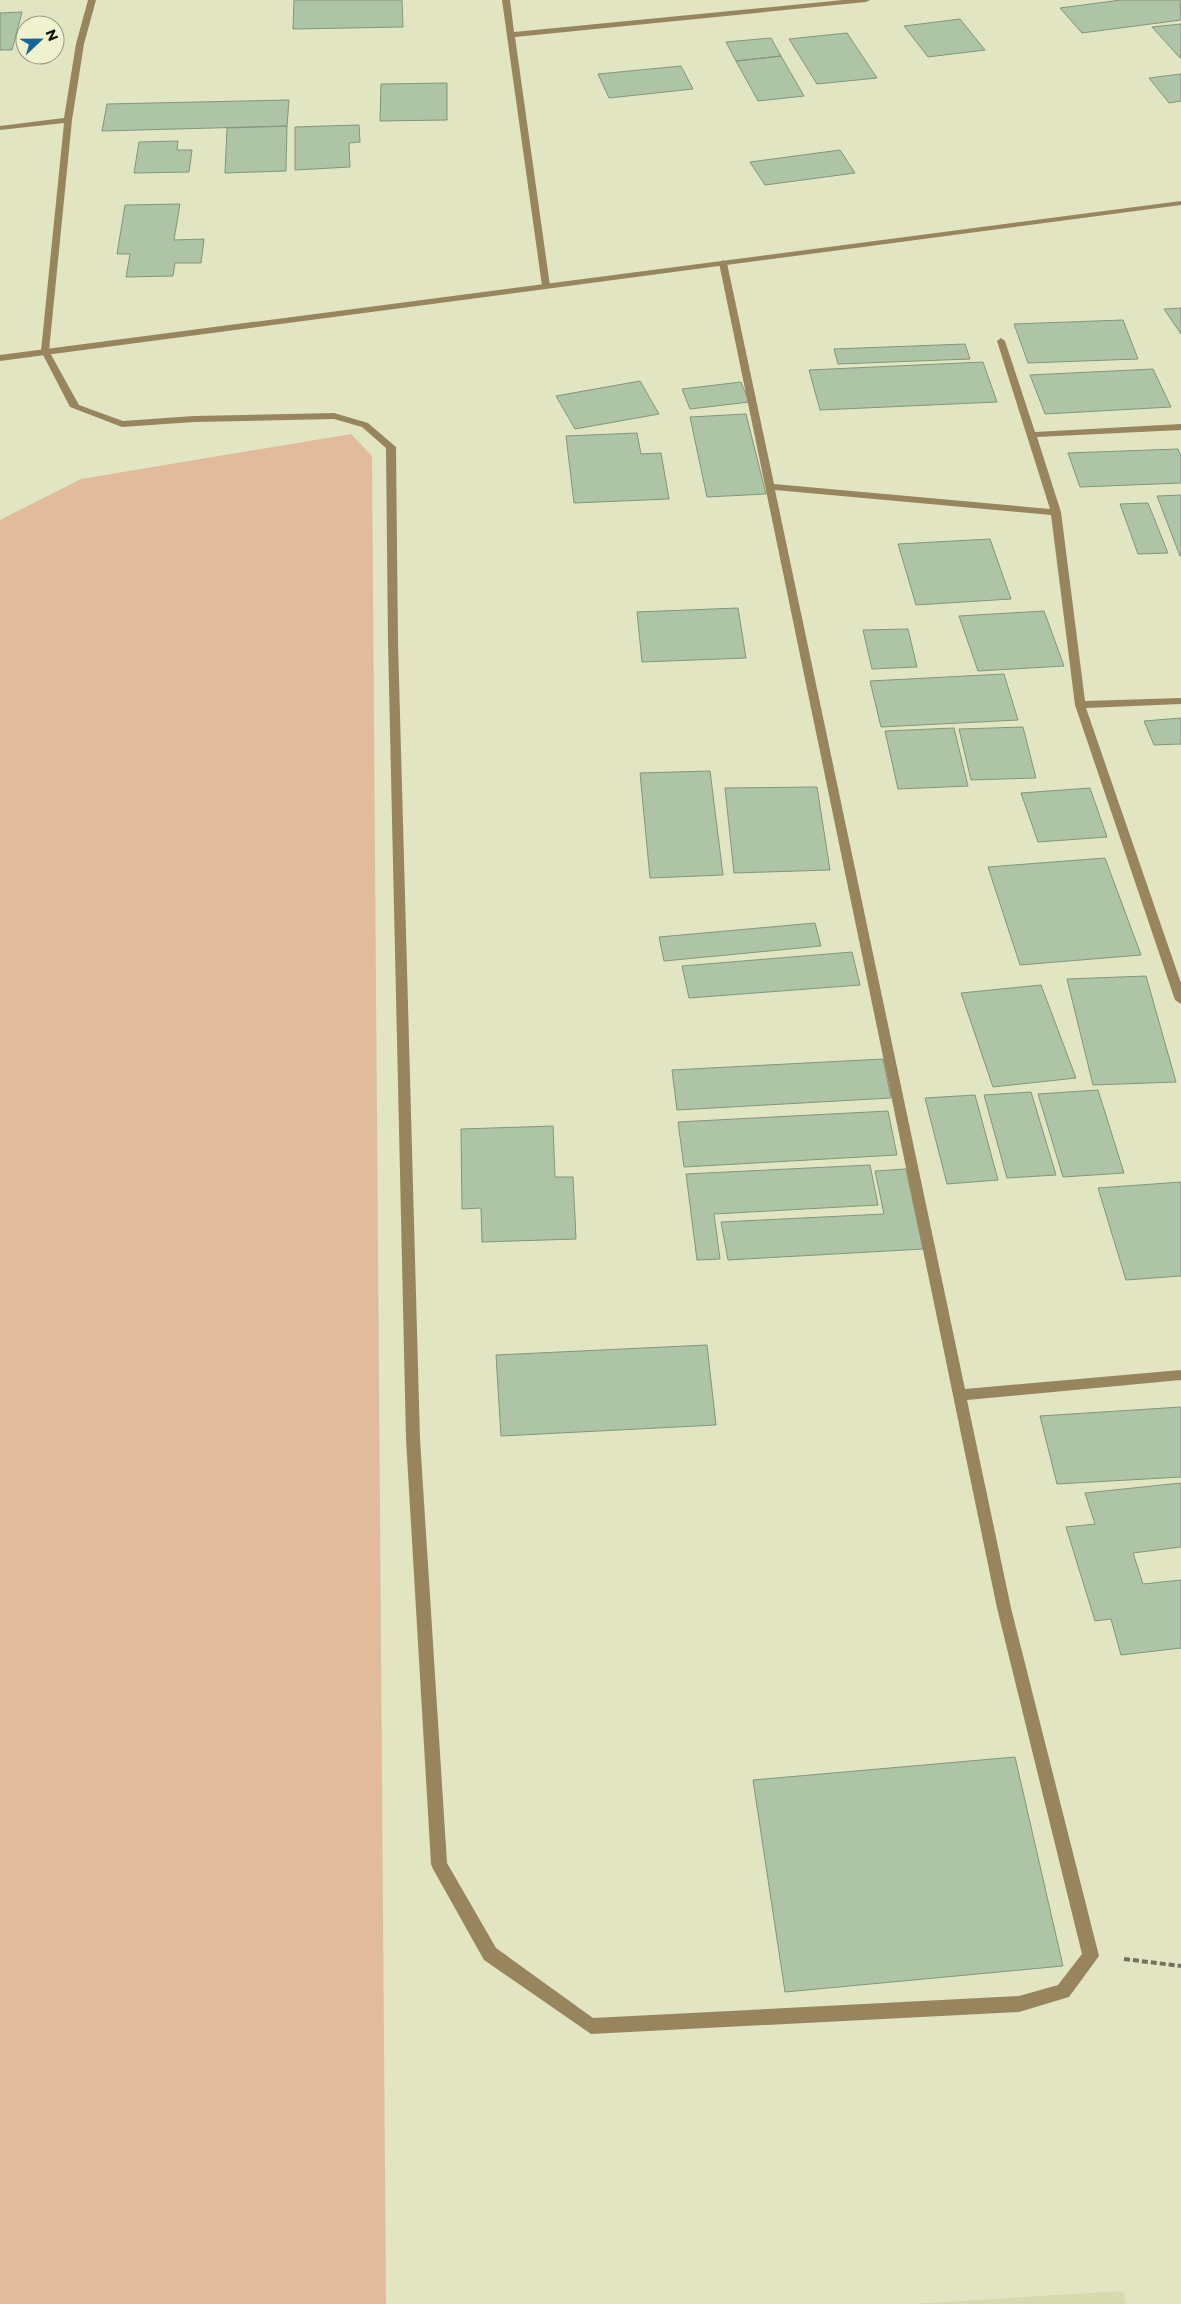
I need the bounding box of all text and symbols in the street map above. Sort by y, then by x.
north arrow [15,15,65,65]
text: N [42,27,63,44]

